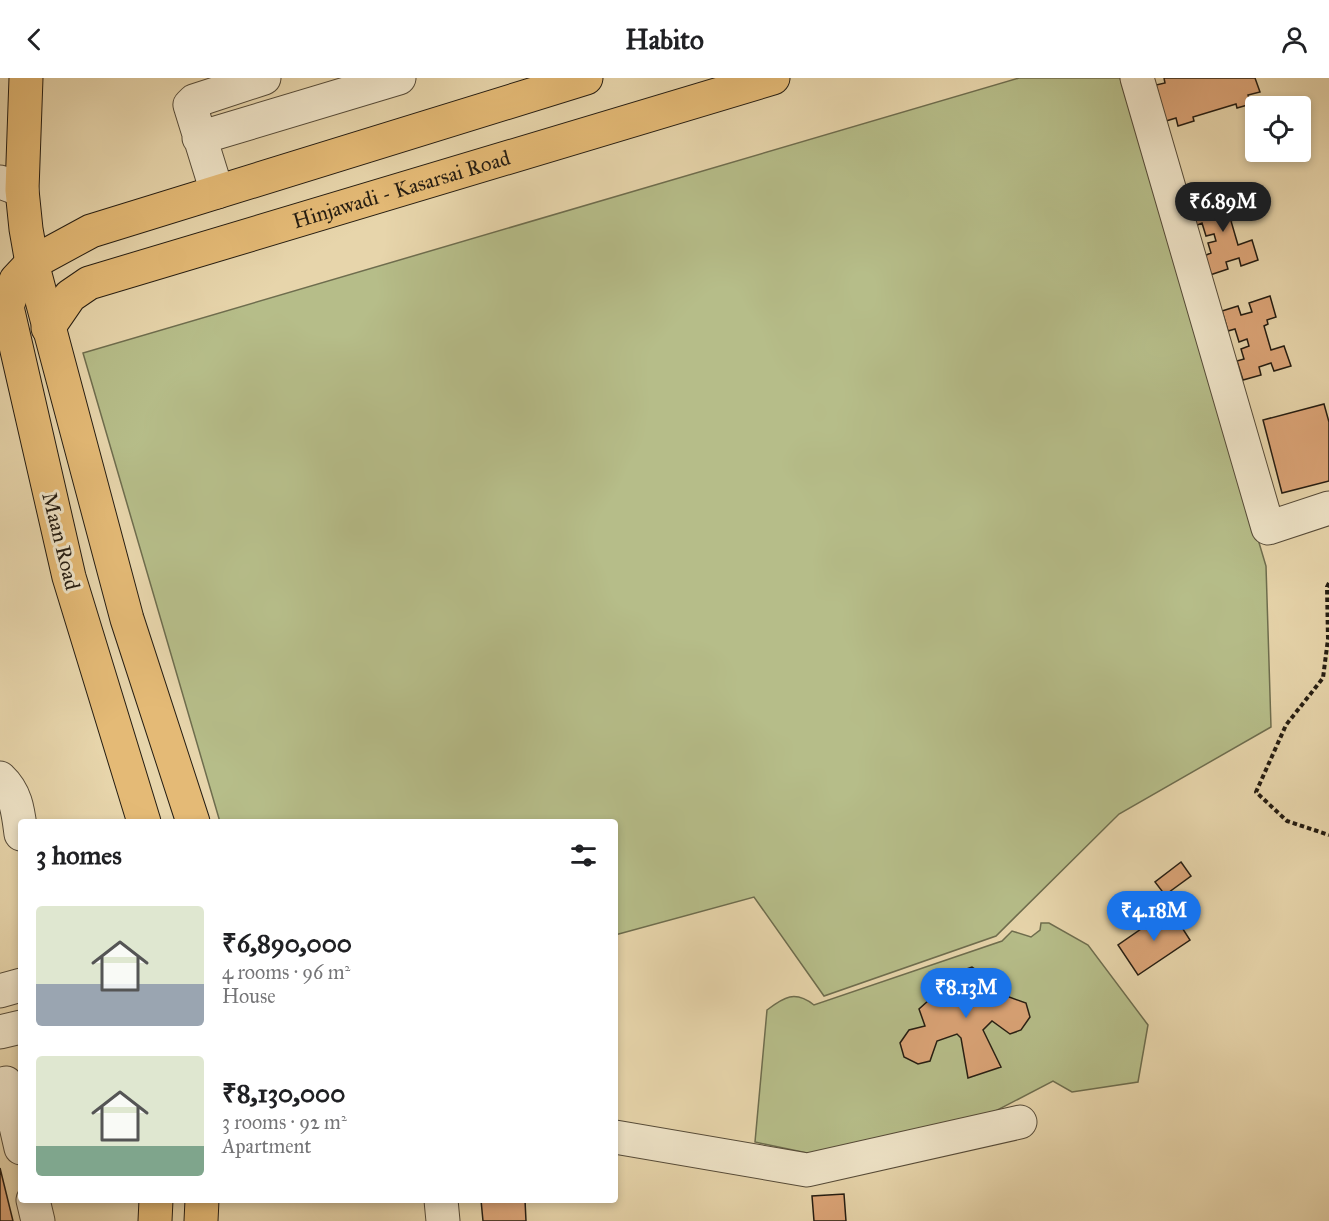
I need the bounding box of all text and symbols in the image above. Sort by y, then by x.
icon: back [18,23,51,56]
text: Habito [625,23,704,56]
icon: person [1278,23,1311,56]
map controls [1245,96,1311,162]
button: locate [1245,96,1311,162]
street label: Hinjawadi - Kasarsai Road [290,144,514,234]
pin: ₹6.89M [1174,182,1272,233]
text: ₹6.89M [1189,189,1257,213]
street label: Maan Road [36,489,86,593]
text: 3 homes [36,839,122,871]
icon: filters [567,839,600,872]
pin: ₹4.18M [1105,891,1203,942]
text: ₹4.18M [1121,898,1187,922]
text: ₹6,890,000 [222,927,352,959]
icon: home [84,930,156,1002]
text: 4 rooms · 96 m² [222,960,350,984]
pin: ₹8.13M [917,968,1015,1019]
text: ₹8.13M [935,975,997,999]
text: House [222,984,276,1008]
text: ₹8,130,000 [222,1077,345,1109]
icon: home [84,1080,156,1152]
text: 3 rooms · 92 m² [222,1110,347,1134]
text: Apartment [222,1134,311,1158]

